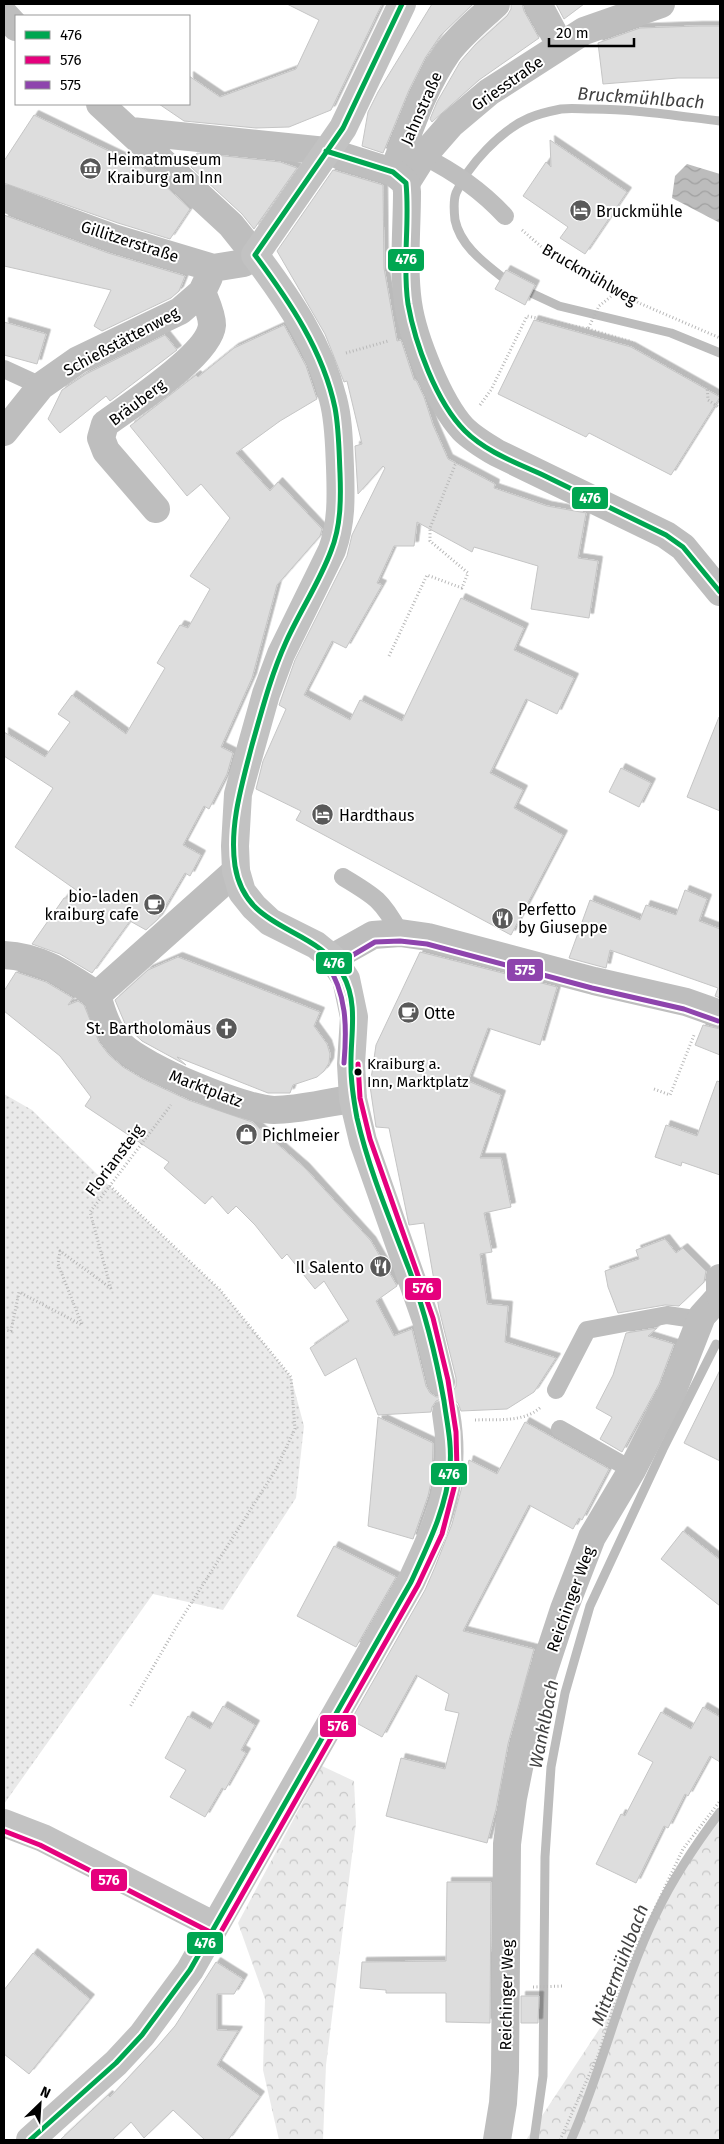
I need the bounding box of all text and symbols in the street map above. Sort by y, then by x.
legend [15,15,190,105]
scale bar [549,15,634,47]
text: 20 m [556,24,589,42]
text: 476 [60,26,82,44]
text: 576 [60,51,81,69]
street label: Griesstraße [468,52,547,115]
street label: Jahnstraße [397,69,446,148]
text: 575 [60,76,81,94]
water label: Bruckmühlbach [577,83,705,113]
place label: Heimatmuseum Kraiburg am Inn [107,150,223,187]
museum icon: Heimatmuseum Kraiburg am Inn [79,156,103,180]
hotel icon: Bruckmühle [568,199,592,223]
place label: Bruckmühle [596,202,683,221]
street label: Gillitzerstraße [79,217,181,266]
street label: Bruckmühlweg [539,240,641,310]
line badge: 476 [387,248,425,272]
text: 476 [395,251,417,268]
street label: Schießstättenweg [60,303,183,380]
street label: Bräuberg [105,375,170,430]
line badge: 476 [571,486,609,510]
text: 476 [579,490,601,507]
hotel icon: Hardthaus [311,803,335,827]
place label: Hardthaus [339,806,415,825]
place label: bio-laden kraiburg cafe [45,887,139,924]
cafe icon: bio-laden kraiburg cafe [143,893,167,917]
place label: Perfetto by Giuseppe [518,900,607,937]
restaurant icon: Perfetto by Giuseppe [490,906,514,930]
line badge: 476 [315,951,353,975]
text: 476 [323,955,345,972]
line badge: 575 [506,958,544,982]
text: 575 [515,962,536,979]
cafe icon: Otte [396,1001,420,1025]
place label: Otte [424,1004,455,1023]
church icon: St. Bartholomäus [215,1016,239,1040]
place label: St. Bartholomäus [86,1019,211,1038]
place label: Kraiburg a. Inn, Marktplatz [367,1055,469,1091]
street label: Marktplatz [167,1066,245,1111]
marker: Kraiburg a. Inn, Marktplatz [353,1067,363,1077]
street label: Floriansteig [81,1120,148,1200]
shop icon: Pichlmeier [234,1123,258,1147]
place label: Pichlmeier [262,1126,340,1145]
restaurant icon: Il Salento [368,1255,392,1279]
place label: Il Salento [296,1258,364,1277]
line badge: 576 [404,1277,442,1301]
text: 576 [412,1280,434,1297]
line badge: 476 [430,1462,468,1486]
text: 476 [438,1466,460,1483]
street label: Reichinger Weg [543,1543,599,1655]
water label: Wanklbach [525,1678,563,1770]
line badge: 576 [319,1714,357,1738]
text: 576 [327,1718,349,1735]
line badge: 576 [90,1868,128,1892]
text: 576 [98,1872,120,1889]
water label: Mittermühlbach [587,1901,653,2029]
line badge: 476 [186,1931,224,1955]
text: 476 [194,1935,216,1952]
street label: Reichinger Weg [496,1939,517,2051]
north arrow [15,2079,65,2129]
text: N [37,2083,53,2102]

